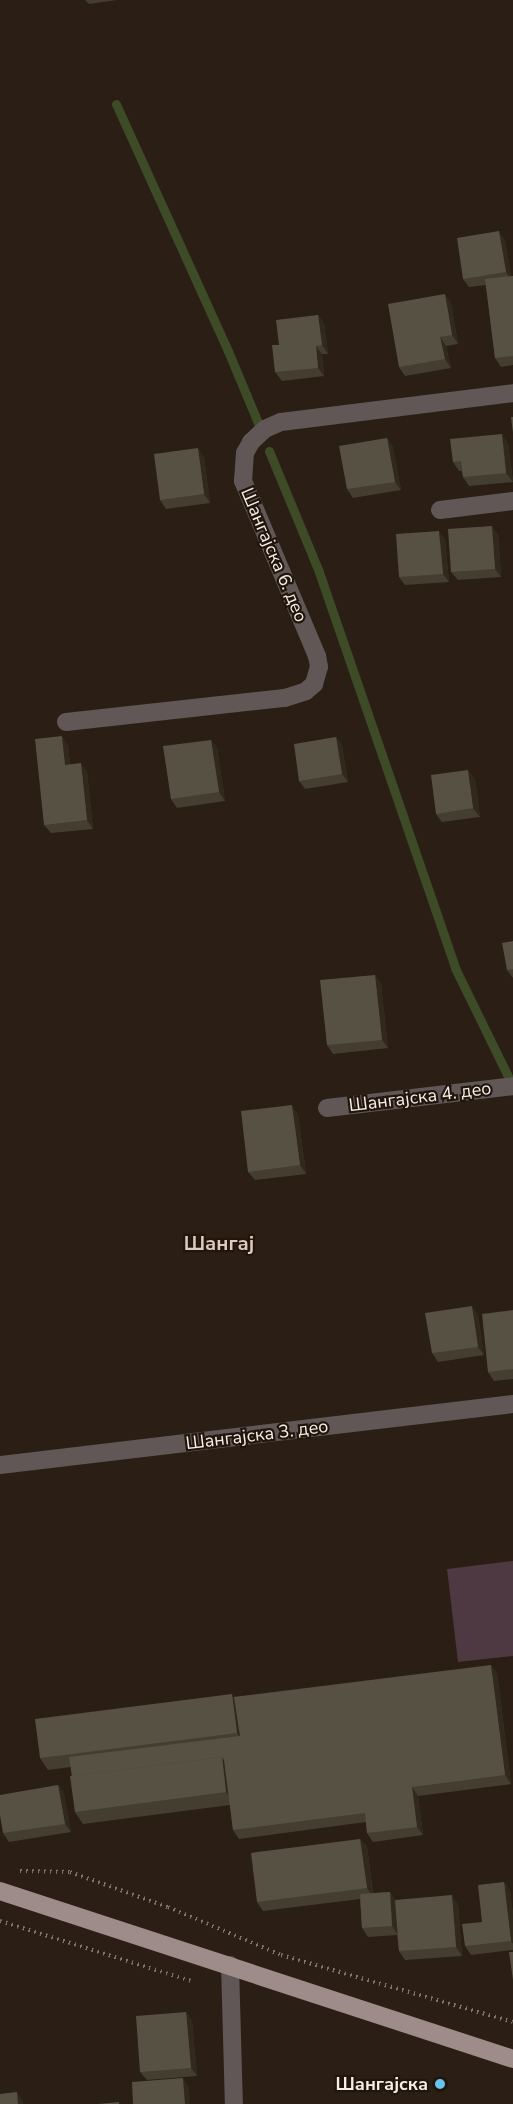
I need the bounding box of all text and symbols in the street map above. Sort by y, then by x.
street label: Шангајска 6. део [236,485,312,625]
street label: Шангајска 4. део [347,1078,493,1116]
district label: Шангај [184,1231,254,1255]
street label: Шангајска 3. део [184,1416,330,1454]
place label: Шангајска [336,2073,428,2095]
marker: Шангајска [433,2077,447,2091]

